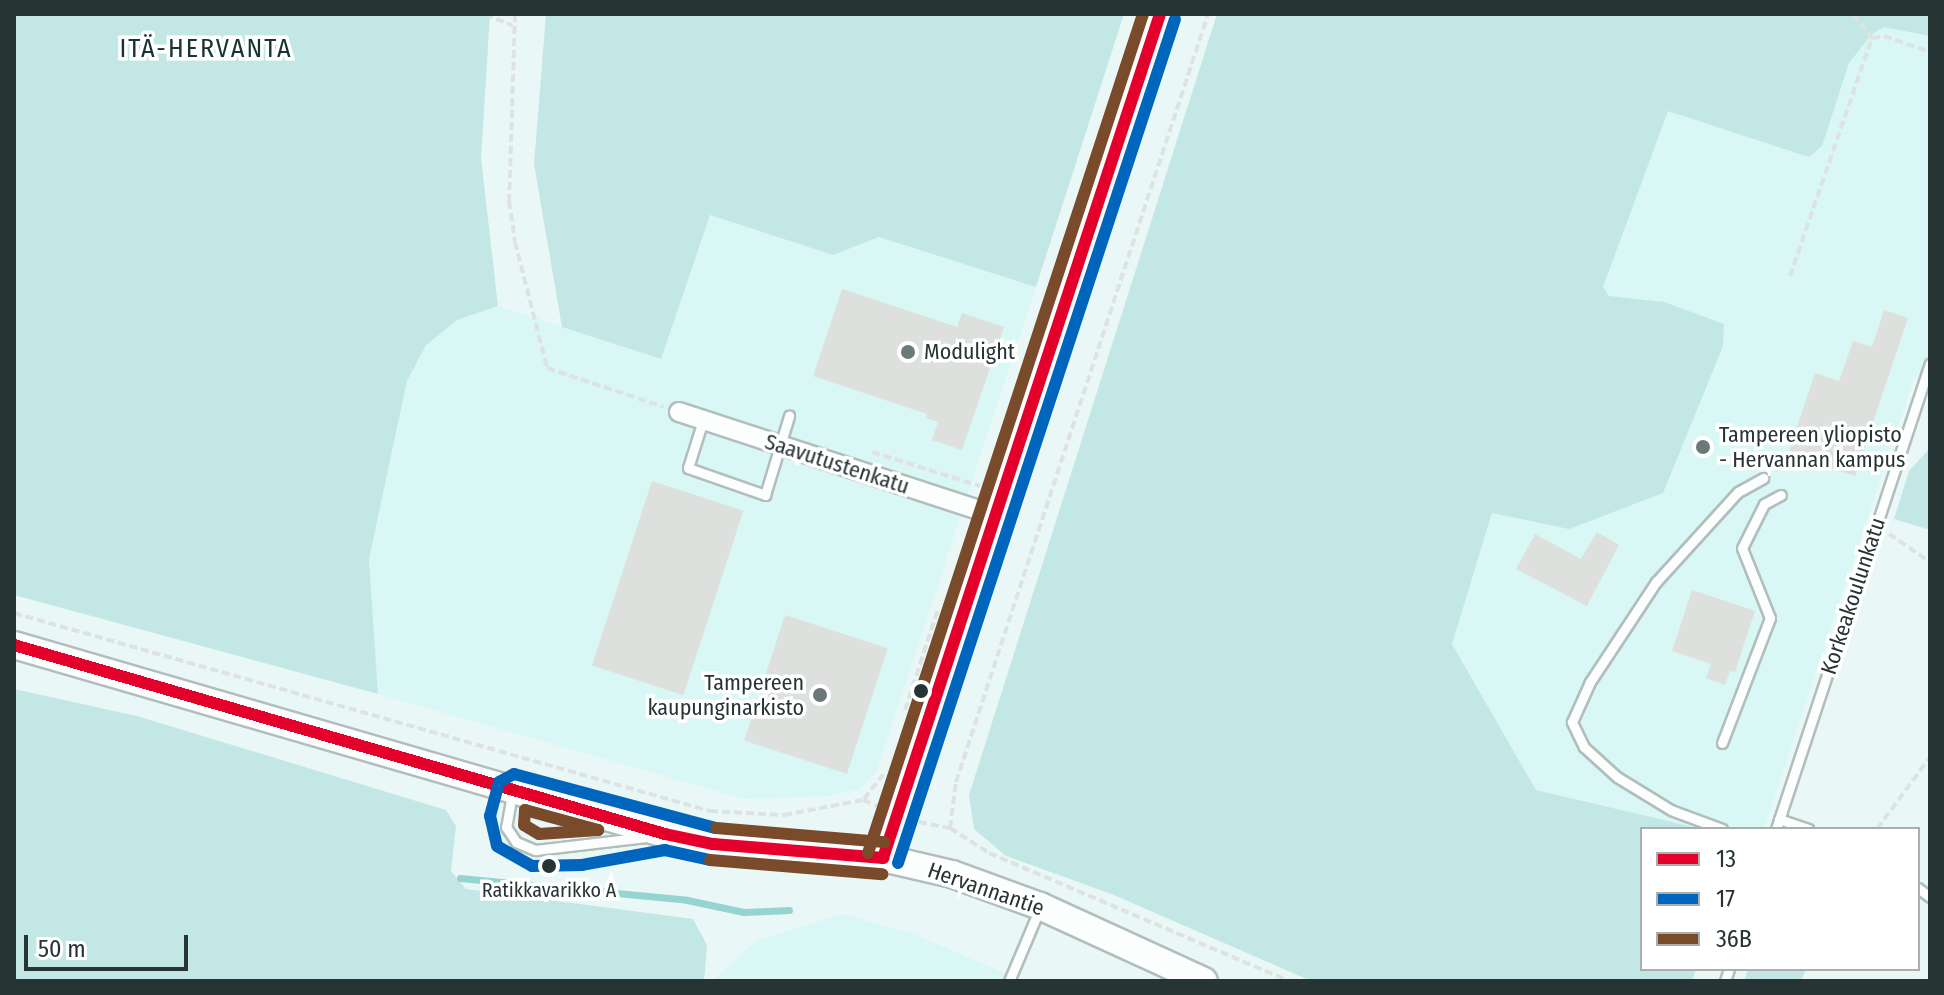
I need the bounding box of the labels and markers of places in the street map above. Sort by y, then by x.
place label: Modulight [924,339,1015,365]
marker: Modulight [899,343,917,361]
place label: Tampereen yliopisto - Hervannan kampus [1719,421,1905,472]
marker: Tampereen yliopisto - Hervannan kampus [1694,438,1712,456]
place label: Tampereen kaupunginarkisto [647,669,804,720]
unlabelled marker [913,683,929,699]
marker: Tampereen kaupunginarkisto [811,686,829,704]
marker: Ratikkavarikko A [541,858,557,874]
place label: Ratikkavarikko A [482,878,616,902]

